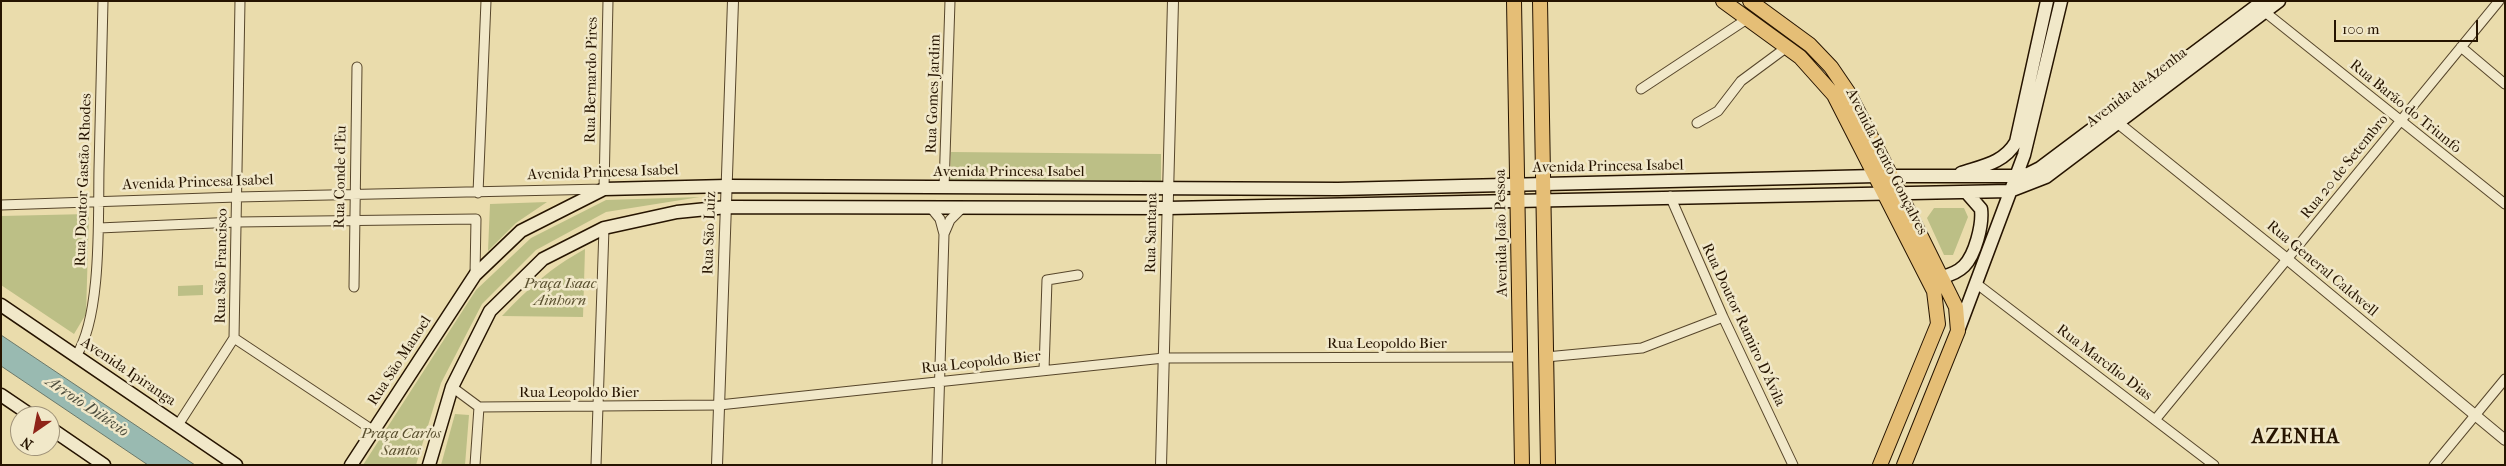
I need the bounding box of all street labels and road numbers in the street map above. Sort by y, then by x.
street label: Rua Bernardo Pires [582,17,602,143]
street label: Rua Gomes Jardim [923,34,945,154]
street label: Avenida da Azenha [2083,44,2191,132]
street label: Rua Barão do Triunfo [2346,56,2464,158]
street label: Avenida Bento Gonçalves [1841,86,1931,238]
street label: Rua Doutor Gastão Rhodes [72,93,96,267]
street label: Rua 20 de Setembro [2297,111,2393,223]
street label: Rua Conde d'Eu [331,125,351,229]
street label: Avenida Princesa Isabel [1532,157,1684,177]
street label: Avenida Princesa Isabel [527,161,679,185]
street label: Avenida Princesa Isabel [933,163,1085,181]
street label: Avenida João Pessoa [1492,169,1512,297]
street label: Avenida Princesa Isabel [122,171,274,195]
street label: Rua São Luiz [700,191,720,275]
street label: Rua Santana [1142,193,1162,273]
street label: Rua São Francisco [212,208,232,324]
street label: Rua General Caldwell [2263,217,2381,321]
street label: Rua Doutor Ramiro D'Ávila [1697,241,1789,409]
street label: Rua São Manoel [364,313,436,409]
street label: Rua Marcílio Dias [2053,321,2155,405]
street label: Avenida Ipiranga [77,334,179,410]
street label: Rua Leopoldo Bier [1327,335,1447,353]
street label: Rua Leopoldo Bier [920,348,1042,378]
street label: Rua Leopoldo Bier [519,384,639,402]

